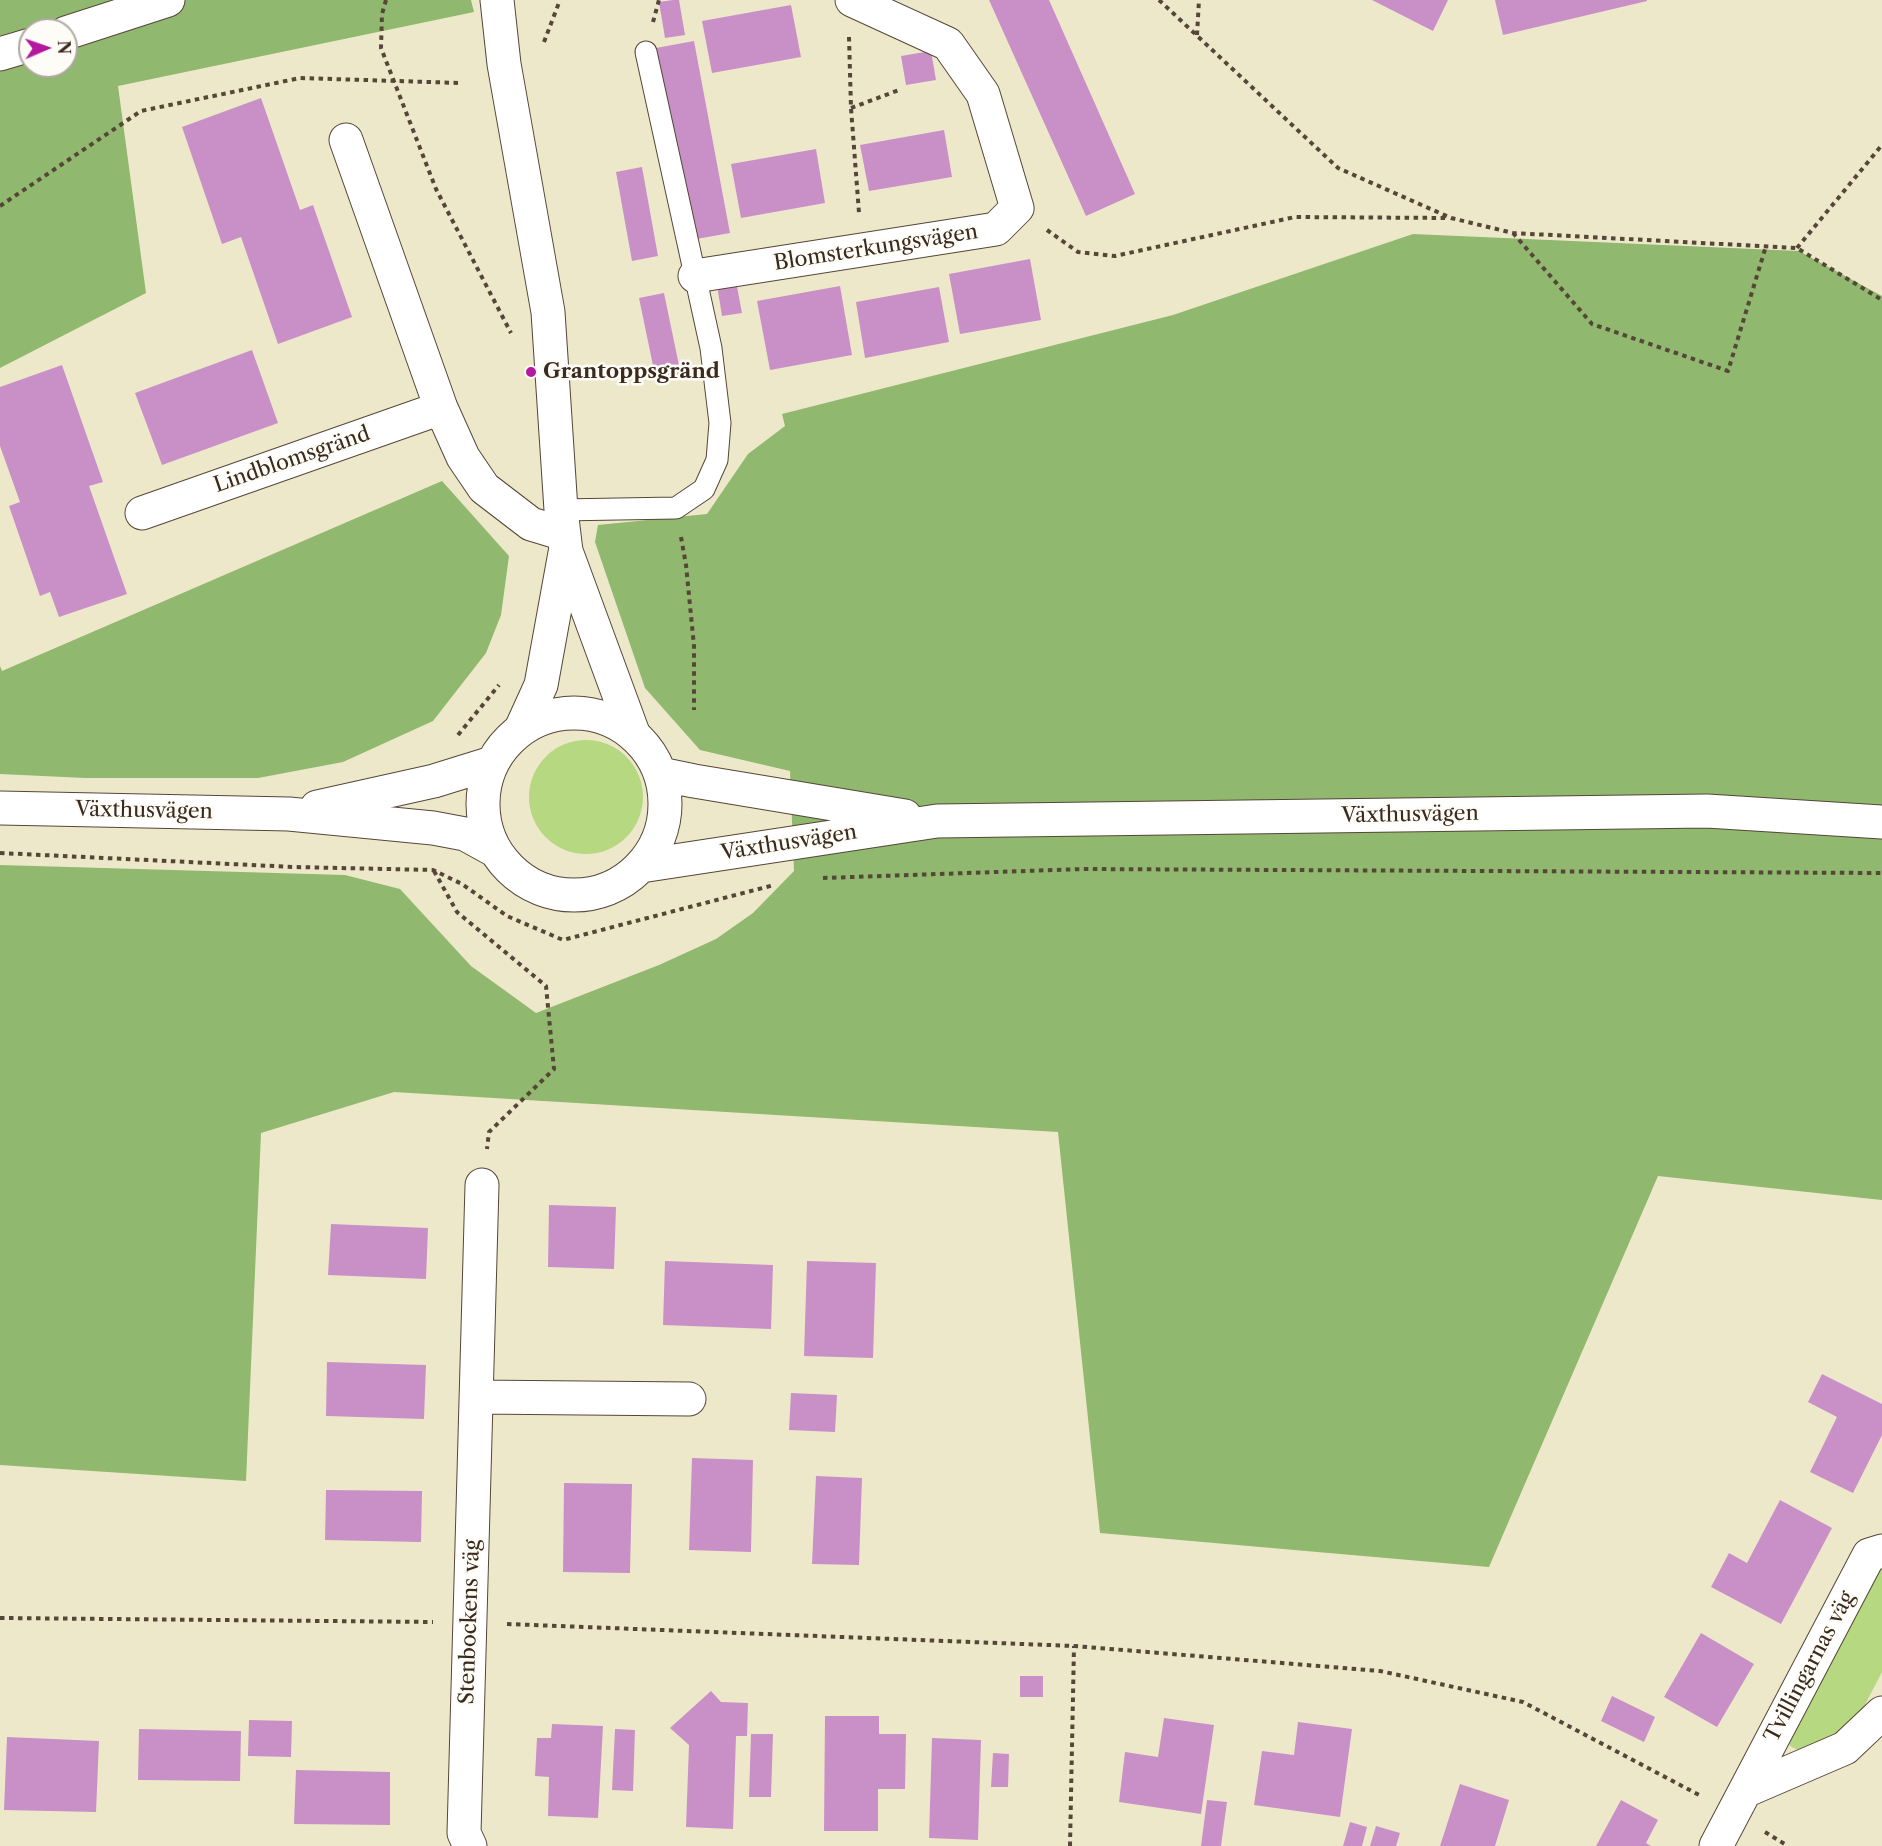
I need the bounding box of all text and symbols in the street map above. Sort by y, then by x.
north arrow [18,18,78,78]
text: N [54,40,74,55]
street label: Blomsterkungsvägen [772,219,980,277]
place label: Grantoppsgränd [543,359,720,385]
marker: Grantoppsgränd [524,365,538,379]
street label: Lindblomsgränd [211,421,373,499]
street label: Växthusvägen [75,797,213,825]
street label: Växthusvägen [1341,801,1479,829]
street label: Växthusvägen [719,820,859,866]
street label: Stenbockens väg [455,1539,485,1705]
street label: Tvillingarnas väg [1760,1587,1860,1747]

